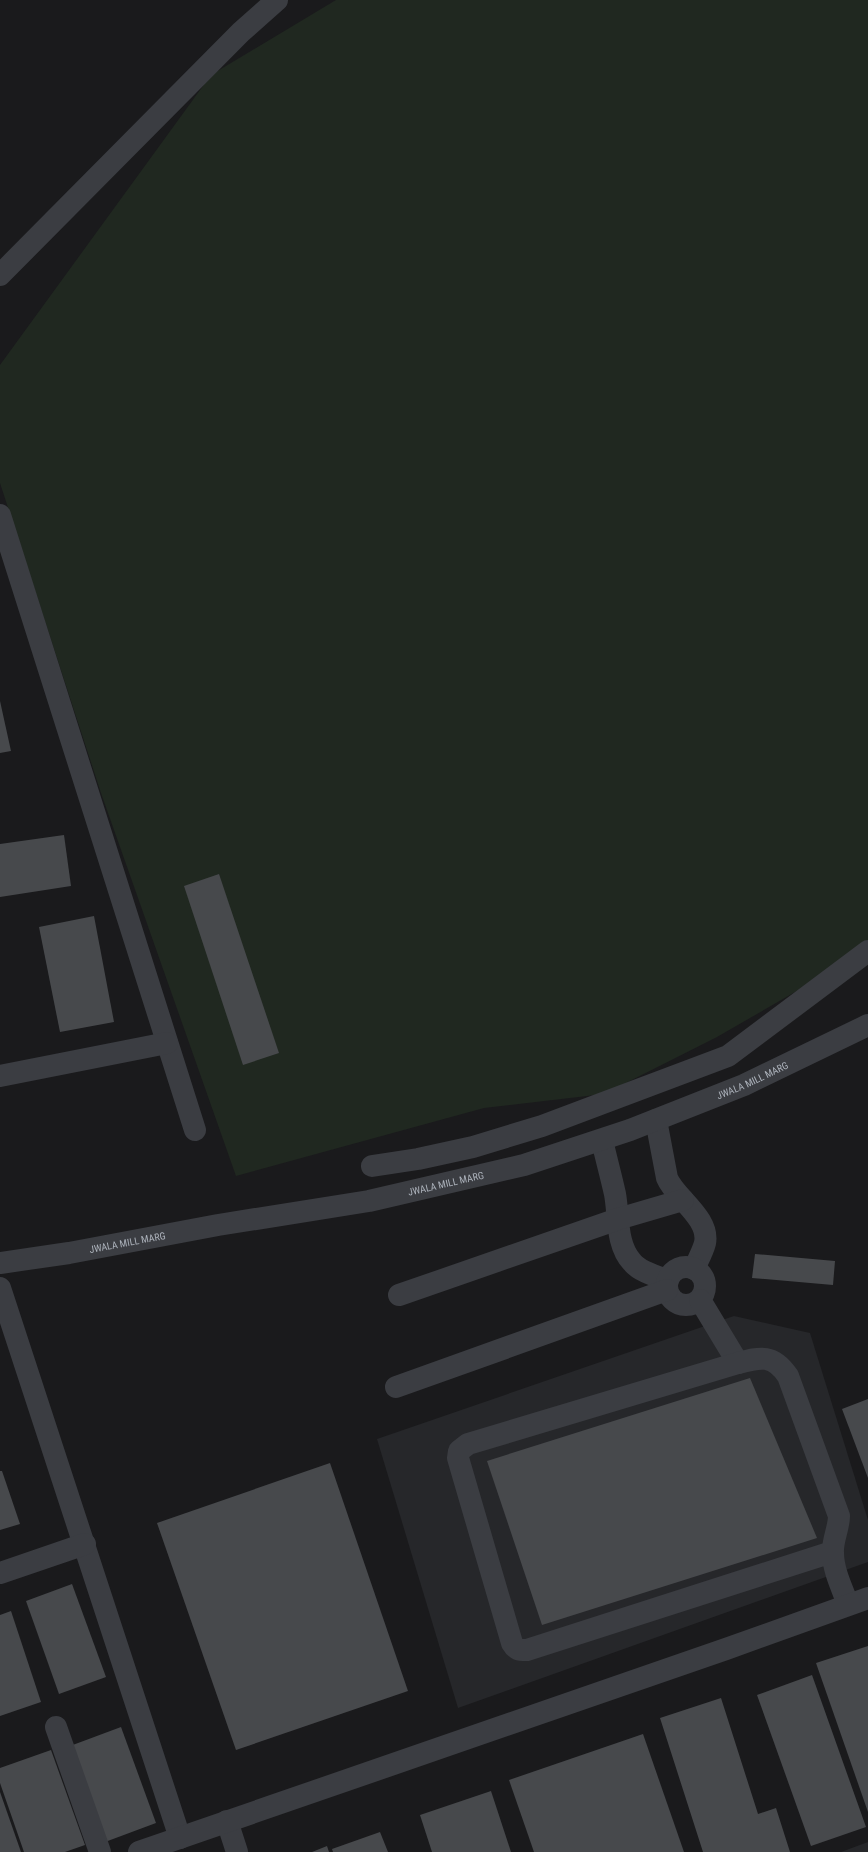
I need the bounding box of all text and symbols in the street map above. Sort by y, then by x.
street label: JWALA MILL MARG [715,1059,790,1101]
street label: JWALA MILL MARG [407,1169,485,1197]
street label: JWALA MILL MARG [88,1229,166,1255]

